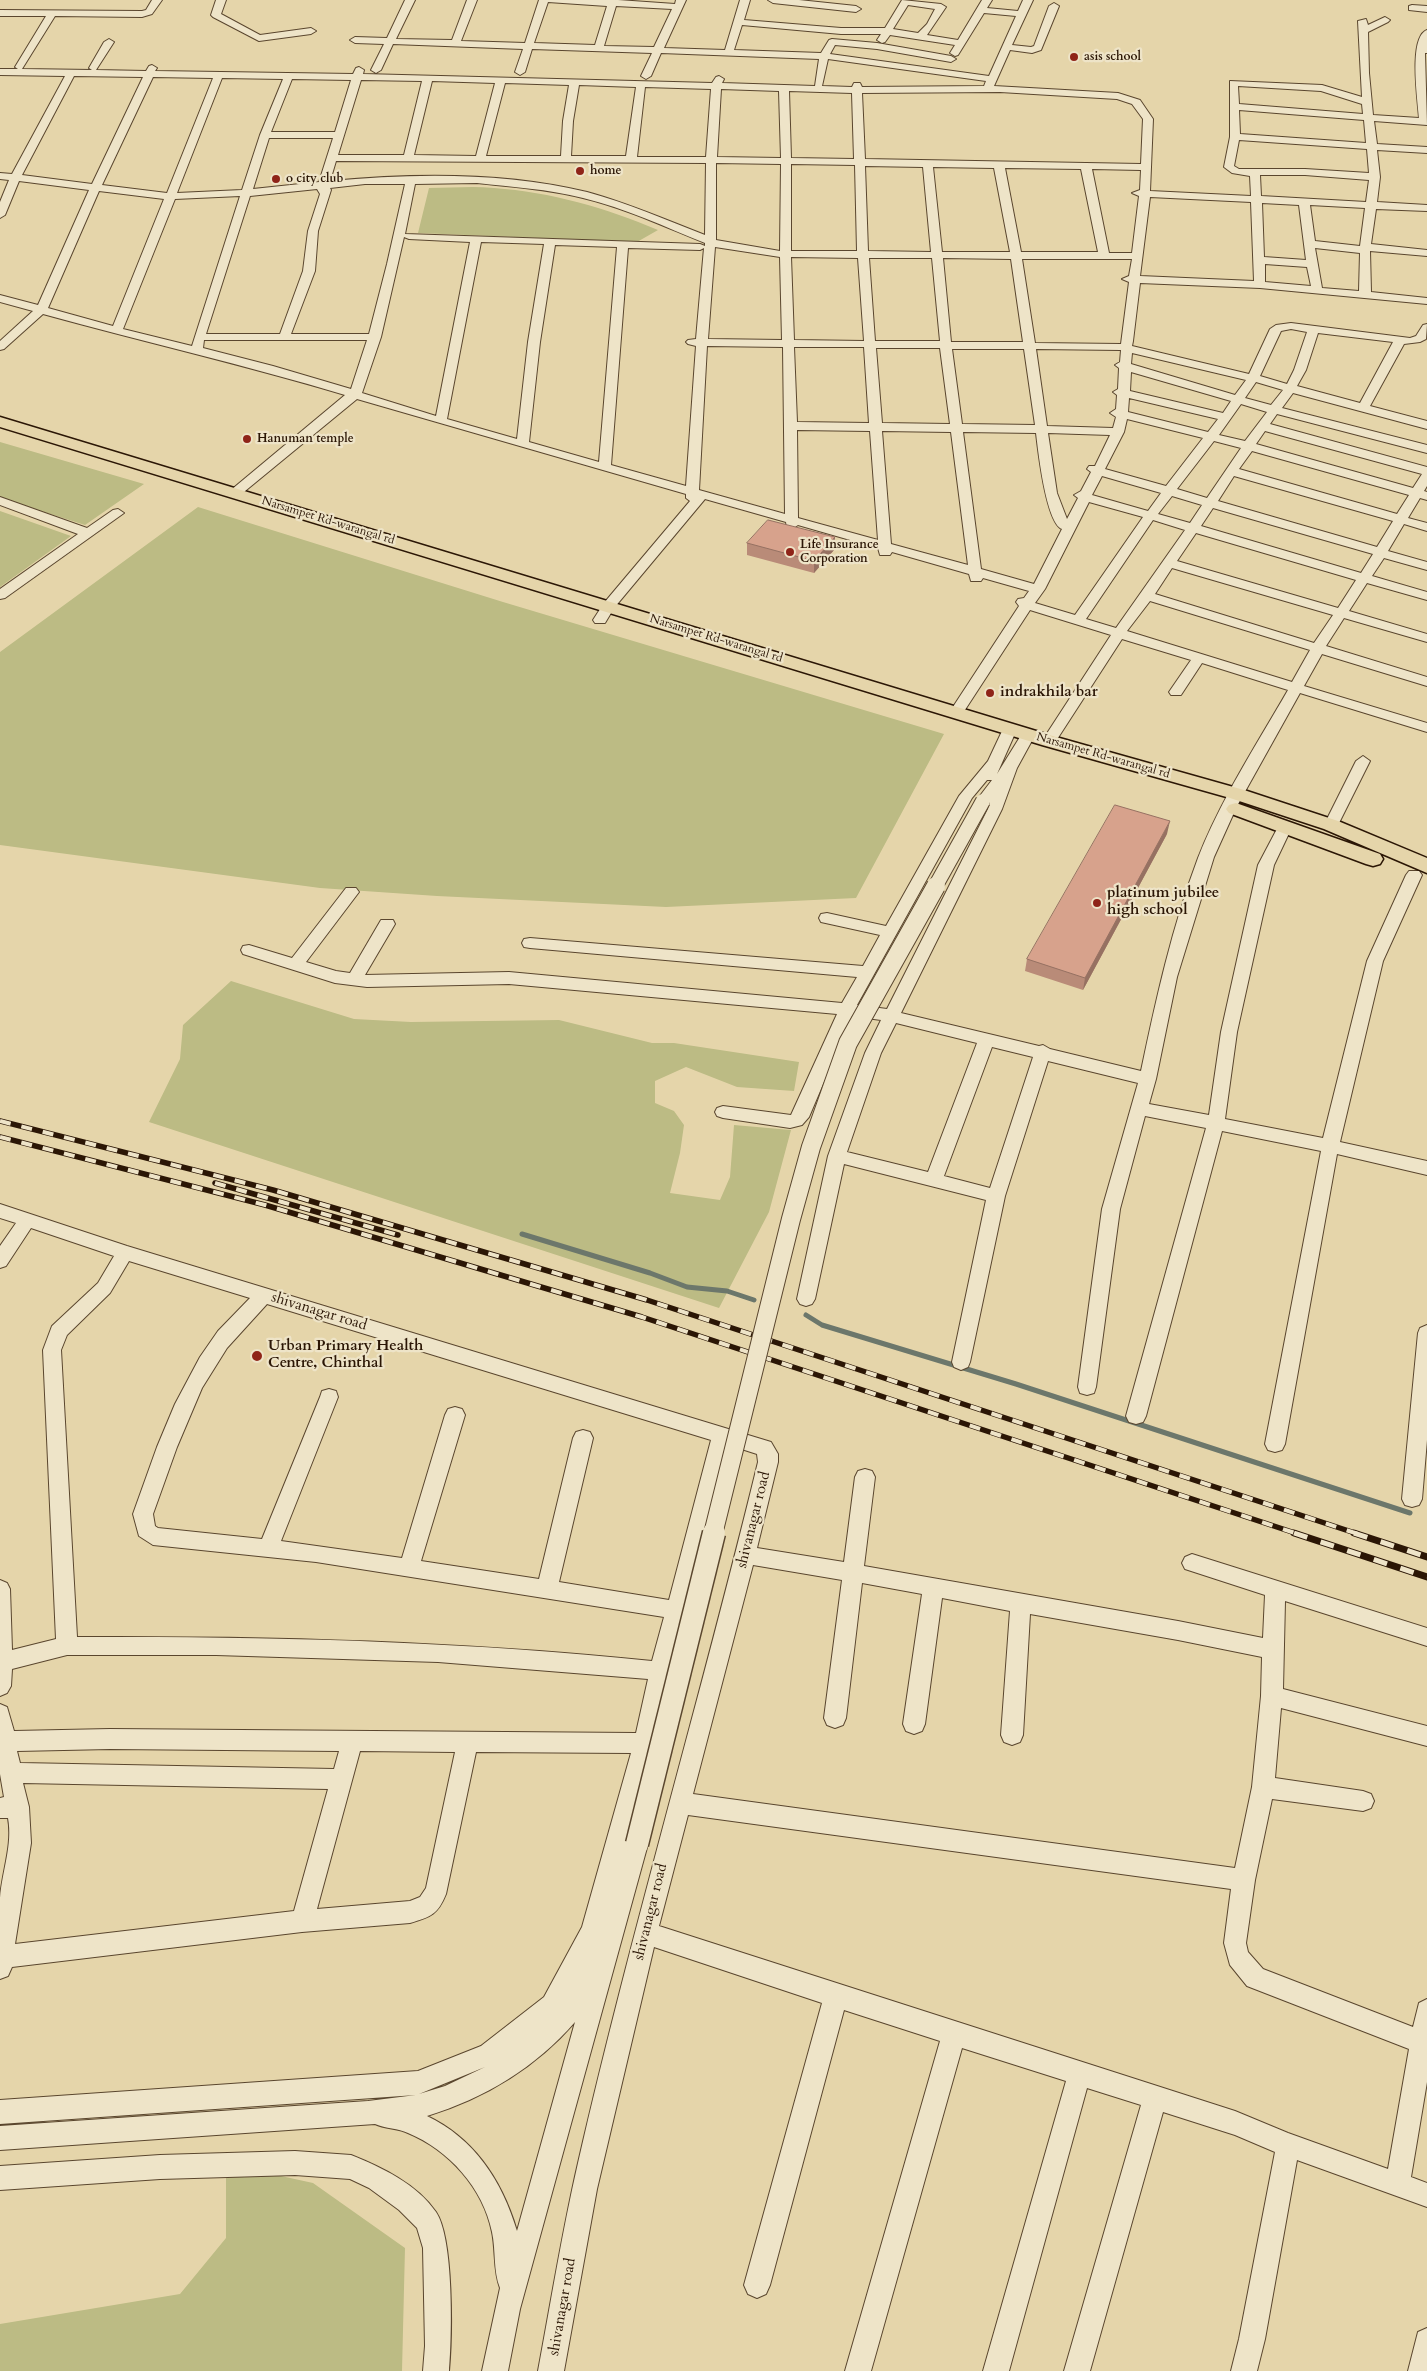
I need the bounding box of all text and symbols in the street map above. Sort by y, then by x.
place label: asis school [1084,50,1141,64]
marker: asis school [1068,51,1080,63]
place label: home [590,164,621,178]
marker: home [574,165,586,177]
place label: o city club [286,172,343,186]
marker: o city club [270,173,282,185]
place label: Hanuman temple [257,432,354,446]
marker: Hanuman temple [241,433,253,445]
street label: Narsampet Rd-warangal rd [260,494,396,548]
place label: Life Insurance Corporation [800,538,879,566]
marker: Life Insurance Corporation [784,546,796,558]
street label: Narsampet Rd-warangal rd [648,612,784,666]
place label: indrakhila bar [1000,684,1098,702]
marker: indrakhila bar [984,687,996,699]
street label: Narsampet Rd-warangal rd [1035,730,1171,782]
place label: platinum jubilee high school [1107,885,1219,920]
marker: platinum jubilee high school [1091,897,1103,909]
street label: shivanagar road [269,1289,369,1335]
place label: Urban Primary Health Centre, Chinthal [268,1338,423,1373]
marker: Urban Primary Health Centre, Chinthal [250,1349,264,1363]
street label: shivanagar road [733,1470,775,1570]
street label: shivanagar road [630,1862,672,1962]
street label: shivanagar road [546,2257,580,2357]

